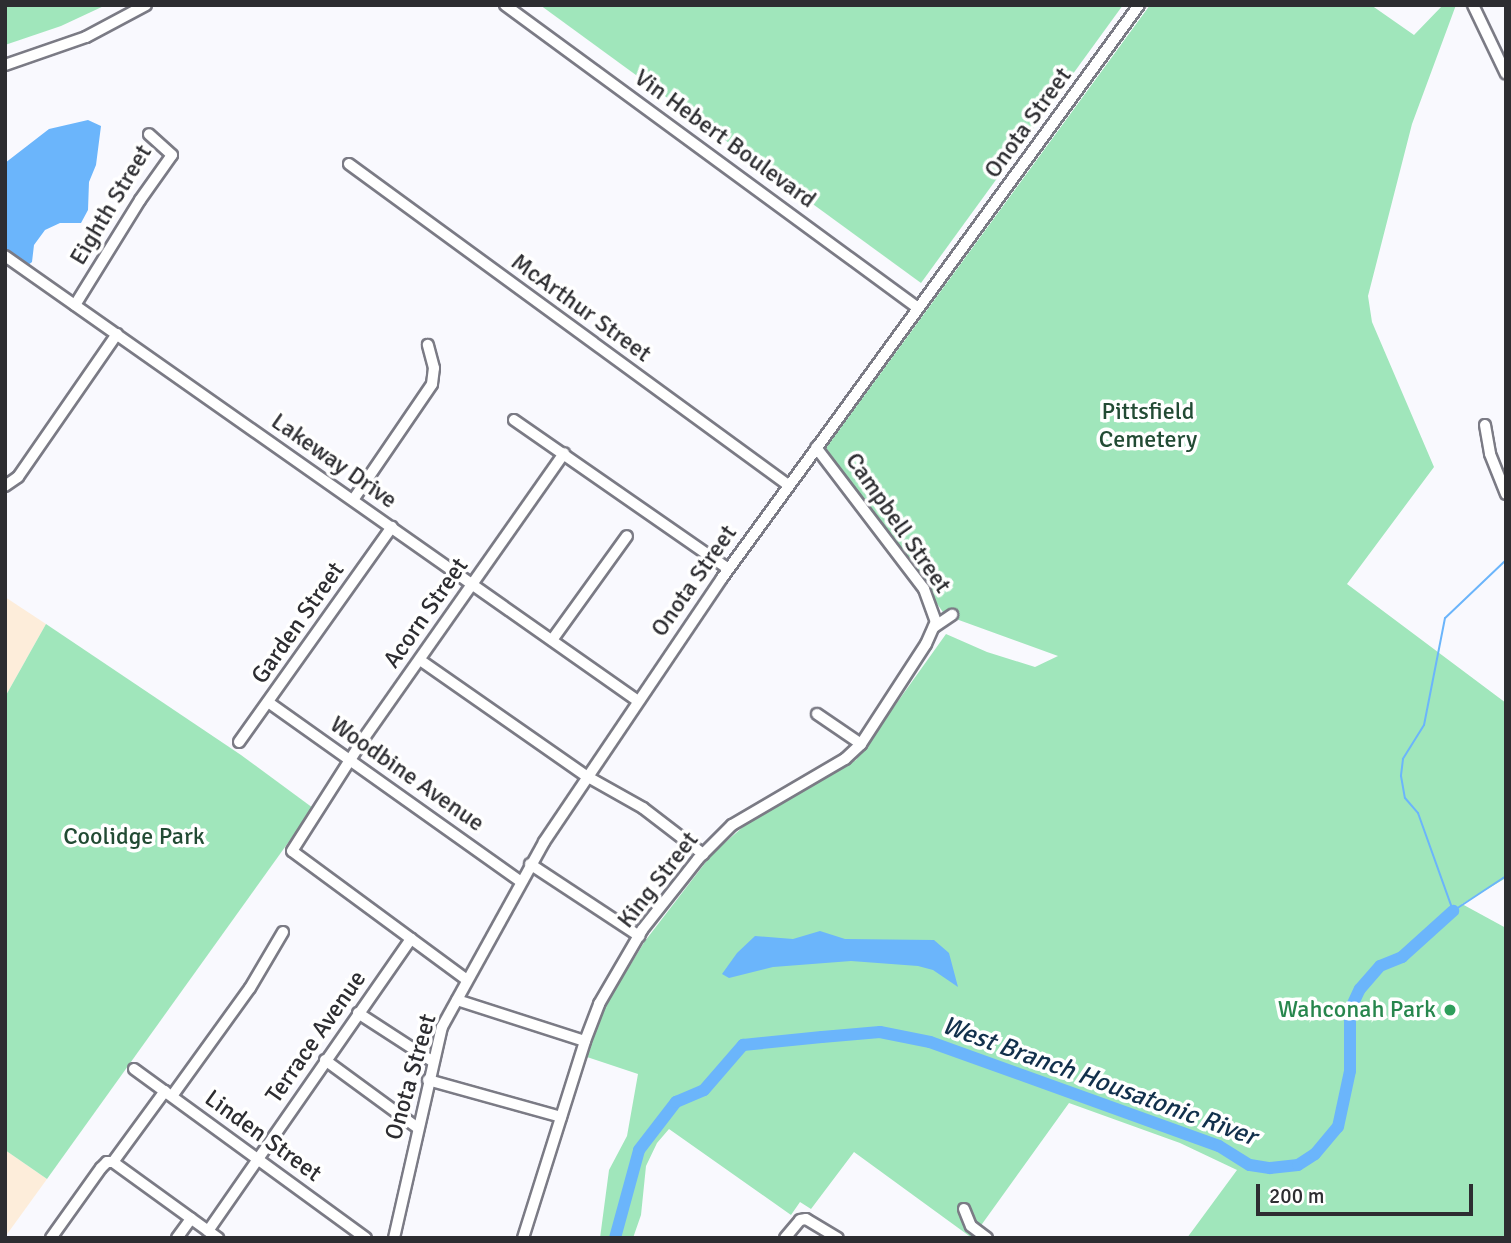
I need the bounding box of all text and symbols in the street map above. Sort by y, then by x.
street label: Onota Street [978,62,1078,184]
street label: Vin Hebert Boulevard [629,63,821,215]
street label: Eighth Street [64,140,158,270]
street label: McArthur Street [505,248,657,368]
park label: Pittsfield Cemetery [1099,398,1197,454]
street label: Lakeway Drive [266,407,402,515]
street label: Campbell Street [839,447,957,599]
street label: Onota Street [645,520,743,642]
street label: Acorn Street [378,552,474,674]
street label: Garden Street [246,557,350,689]
street label: Woodbine Avenue [324,710,490,838]
park label: Coolidge Park [63,823,205,851]
street label: King Street [611,826,705,934]
street label: Terrace Avenue [260,965,372,1109]
place label: Wahconah Park [1278,996,1436,1024]
marker: Wahconah Park [1442,1002,1458,1018]
street label: Onota Street [379,1011,443,1143]
water label: West Branch Housatonic River [938,1011,1260,1153]
street label: Linden Street [199,1084,327,1188]
scale bar [1259,1170,1476,1214]
text: 200 m [1269,1183,1324,1209]

